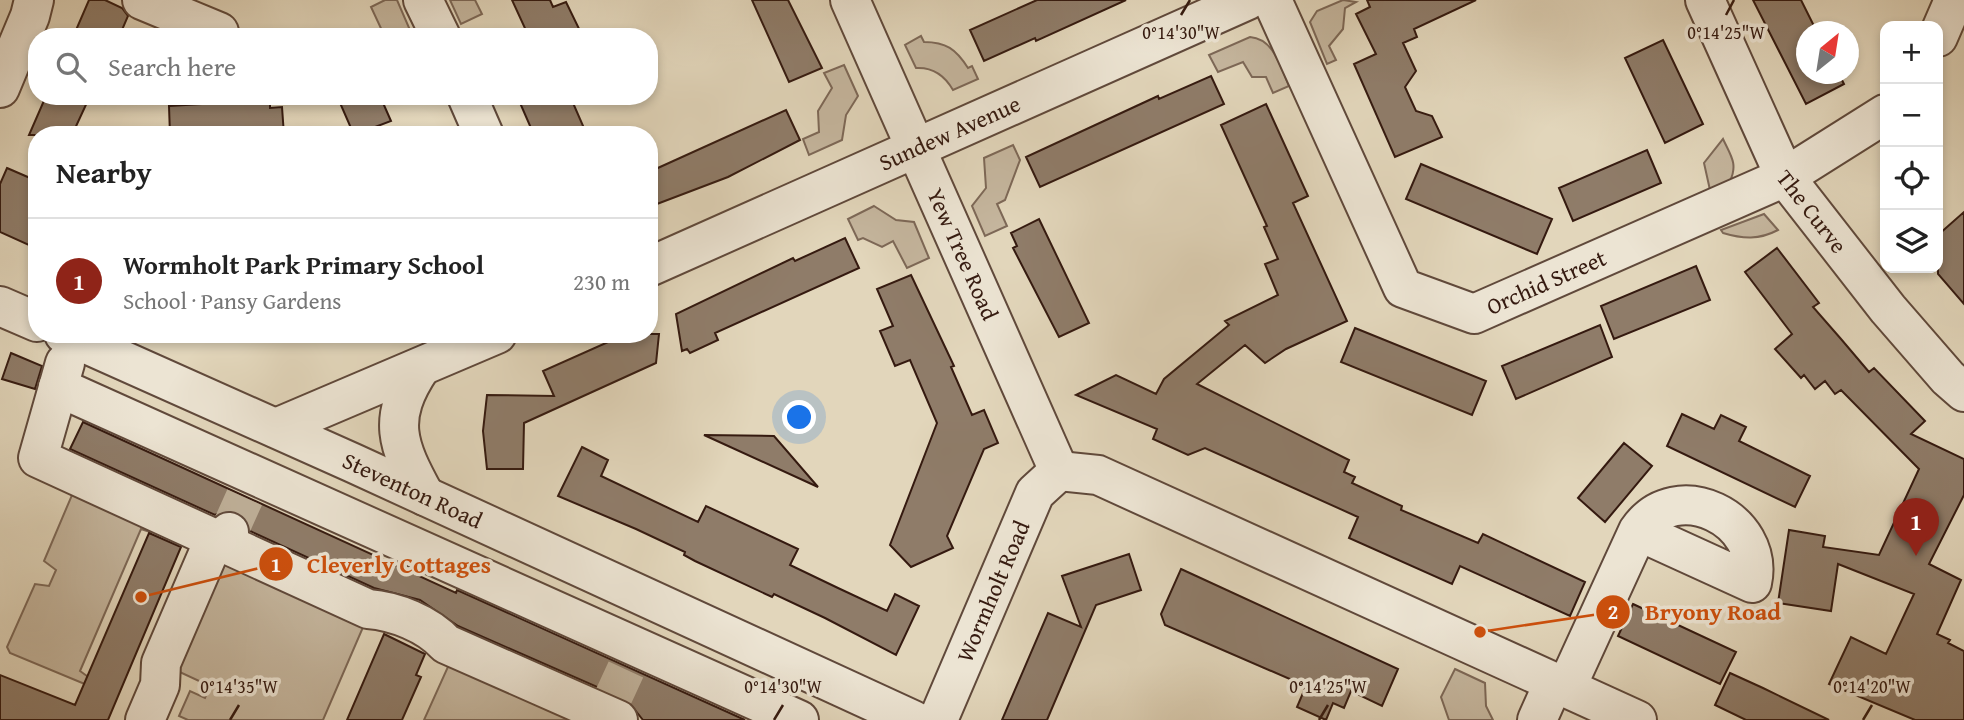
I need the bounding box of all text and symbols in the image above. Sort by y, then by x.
text: 0°14'30"W [1142,19,1221,46]
text: 0°14'25"W [1687,19,1766,46]
north arrow [1796,21,1859,84]
map controls [1880,21,1943,273]
button: + [1880,21,1943,84]
search box [28,28,658,105]
text: Search here [108,47,236,86]
icon: search [52,48,90,86]
button: − [1880,84,1943,147]
street label: Sundew Avenue [873,87,1025,179]
button: locate [1880,147,1943,210]
text: Nearby [56,150,152,194]
street label: The Curve [1769,162,1855,260]
street label: Yew Tree Road [919,183,1007,326]
button: layers [1880,210,1943,273]
street label: Orchid Street [1481,241,1611,323]
text: Wormholt Park Primary School [123,245,484,284]
text: 1 [73,265,85,298]
text: 230 m [573,265,630,298]
text: School · Pansy Gardens [123,284,341,317]
your location [782,400,816,434]
street label: Steventon Road [337,443,489,537]
pin: 1 [1893,498,1939,556]
street label: Wormholt Road [948,514,1038,667]
callout: Cleverly Cottages [258,542,505,587]
text: Cleverly Cottages [307,547,491,582]
text: 1 [271,549,281,580]
callout: Bryony Road [1596,589,1795,634]
text: Bryony Road [1645,594,1781,629]
text: 2 [1608,596,1618,627]
text: 0°14'35"W [200,673,279,700]
text: 0°14'30"W [744,673,823,700]
text: 0°14'25"W [1289,673,1368,700]
text: 0°14'20"W [1833,673,1912,700]

